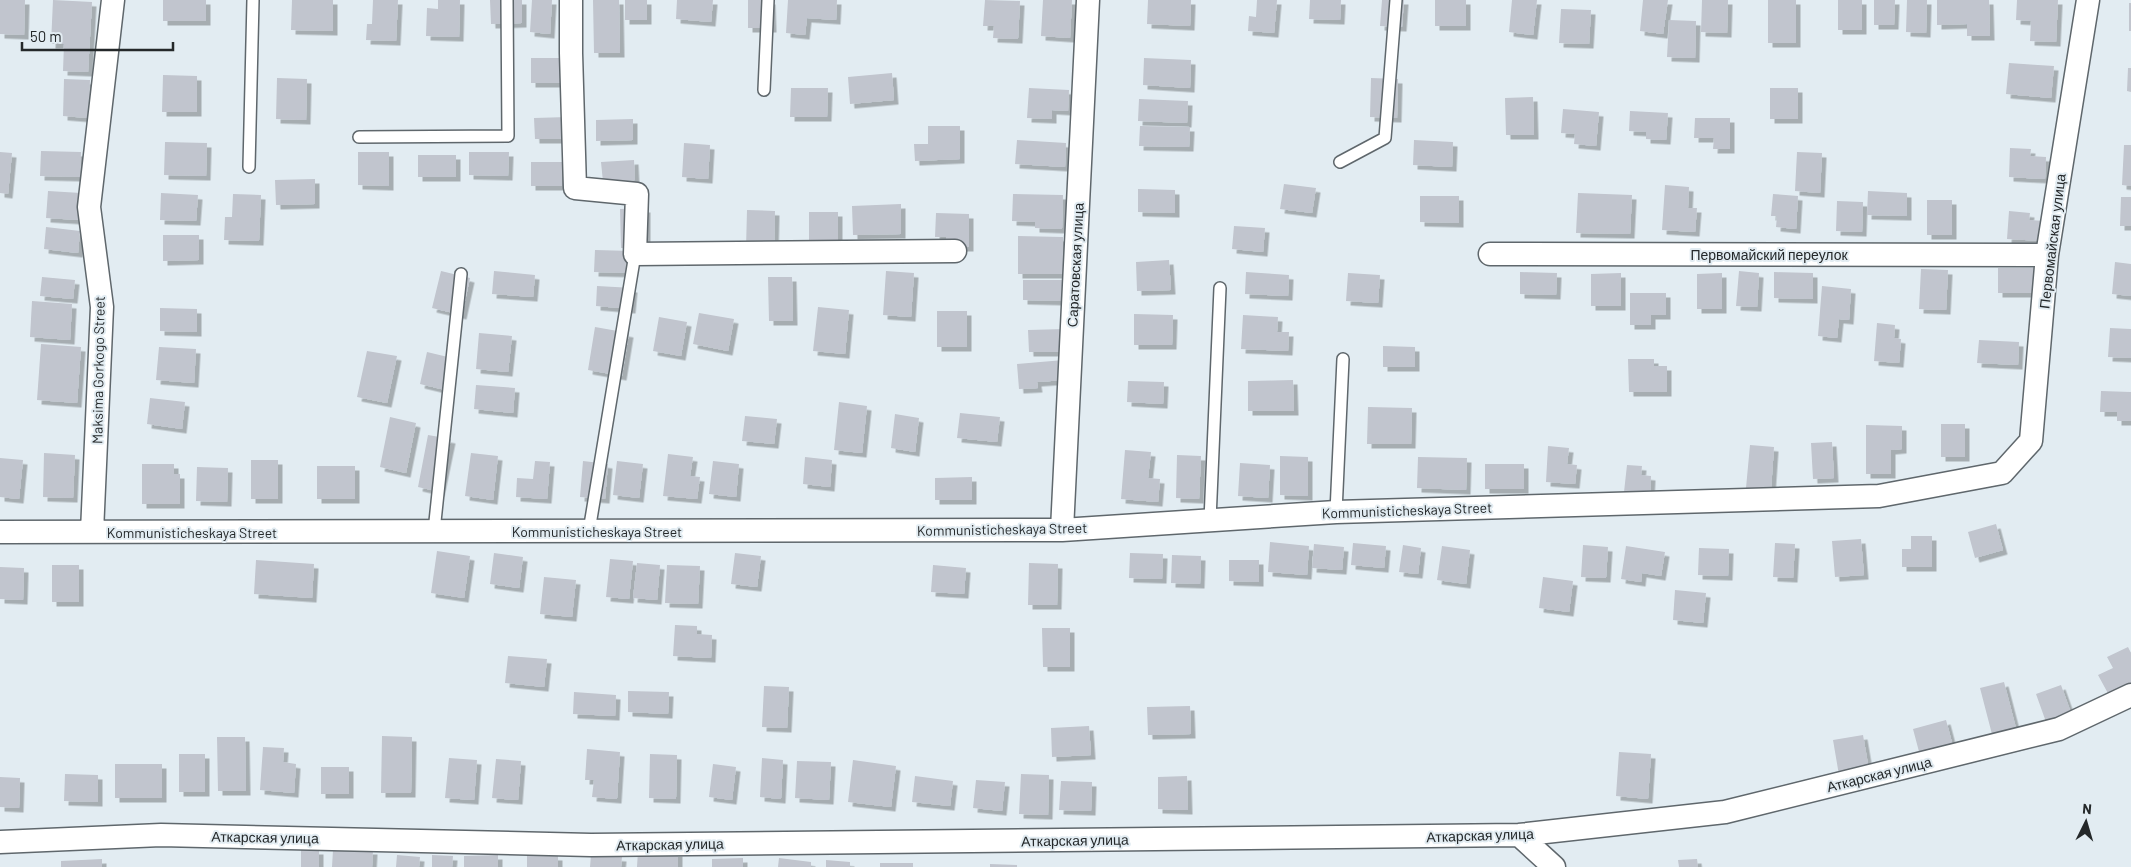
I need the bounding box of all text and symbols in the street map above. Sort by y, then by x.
scale bar [22,20,174,52]
text: 50 m [30,27,62,45]
street label: Первомайская улица [2035,172,2069,310]
street label: Саратовская улица [1063,202,1087,328]
street label: Первомайский переулок [1690,246,1848,263]
street label: Maksima Gorkogo Street [88,296,108,444]
street label: Kommunisticheskaya Street [1322,499,1492,521]
street label: Kommunisticheskaya Street [917,519,1087,539]
street label: Kommunisticheskaya Street [512,523,682,540]
street label: Kommunisticheskaya Street [107,524,277,541]
street label: Аткарская улица [1825,753,1933,795]
north arrow [2061,797,2111,847]
text: N [2082,800,2093,817]
street label: Аткарская улица [1426,825,1534,845]
street label: Аткарская улица [211,828,319,846]
street label: Аткарская улица [1021,831,1129,849]
street label: Аткарская улица [616,835,724,853]

